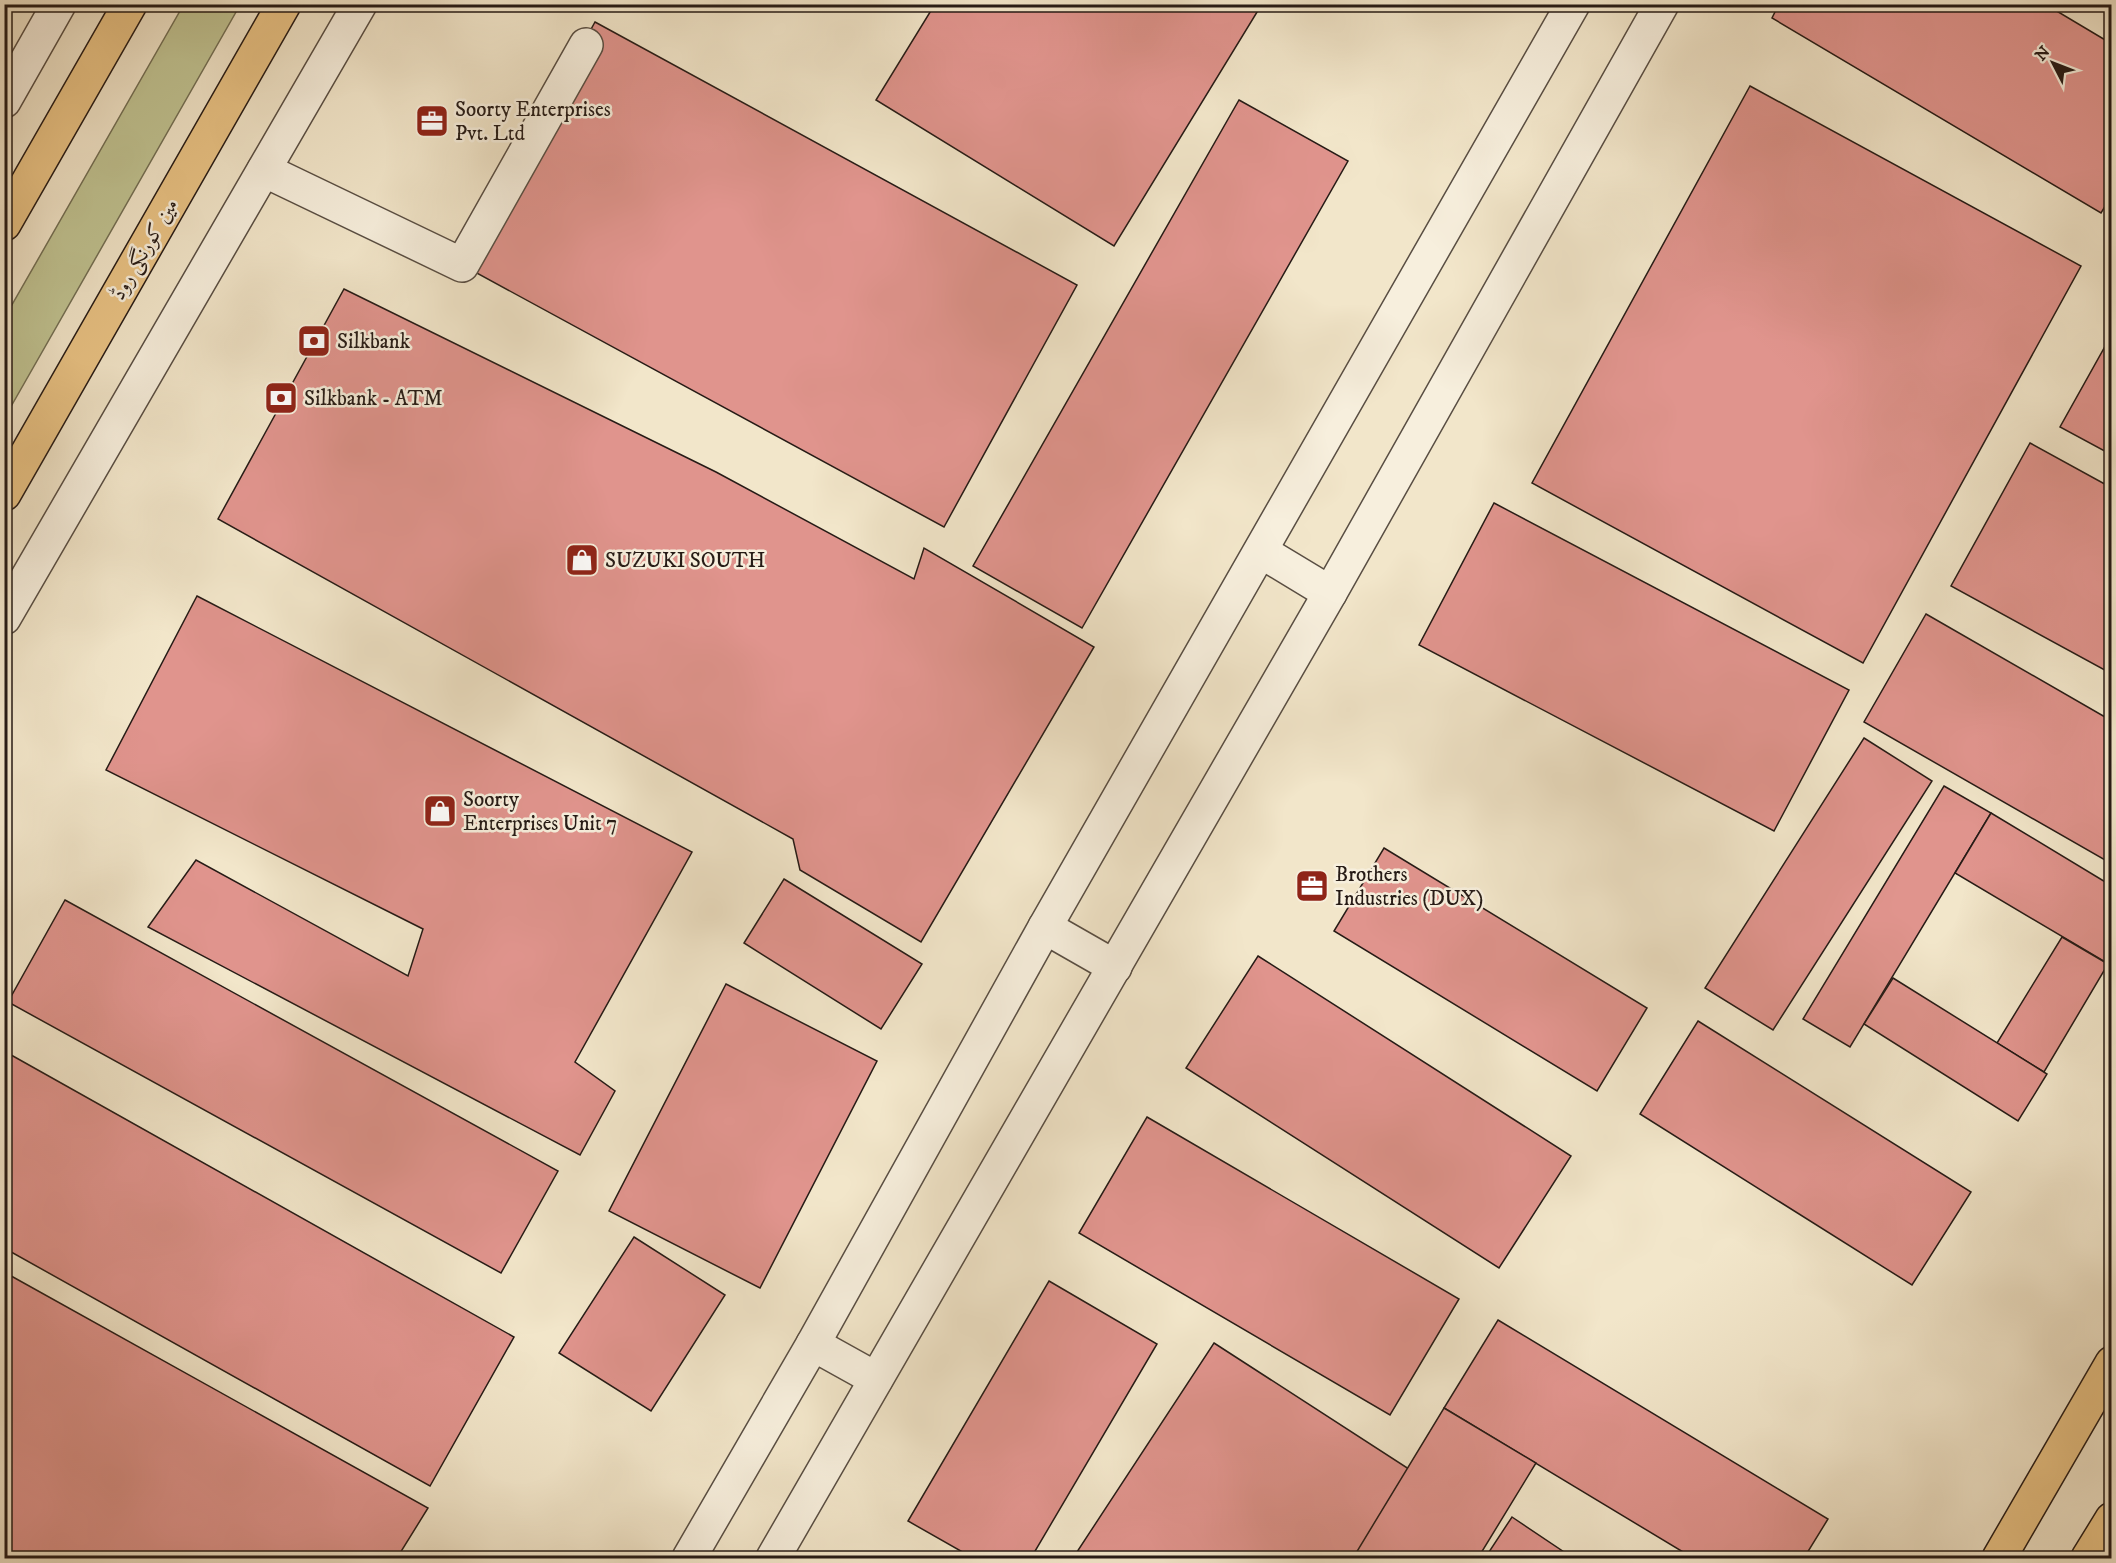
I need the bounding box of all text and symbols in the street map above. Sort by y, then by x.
north arrow [2023,33,2083,93]
text: N [2031,42,2054,65]
place label: Soorty Enterprises Pvt. Ltd [455,97,611,147]
office icon: Soorty Enterprises Pvt. Ltd [414,103,450,139]
street label: مین کورنگی روڈ [105,194,184,305]
bank icon: Silkbank [296,323,332,359]
place label: Silkbank [337,329,411,355]
bank icon: Silkbank - ATM [263,380,299,416]
place label: Silkbank - ATM [304,386,443,412]
shop icon: SUZUKI SOUTH [564,542,600,578]
place label: SUZUKI SOUTH [605,548,765,574]
place label: Soorty Enterprises Unit 7 [463,787,617,837]
shop icon: Soorty Enterprises Unit 7 [422,793,458,829]
place label: Brothers Industries (DUX) [1335,862,1483,912]
office icon: Brothers Industries (DUX) [1294,868,1330,904]

